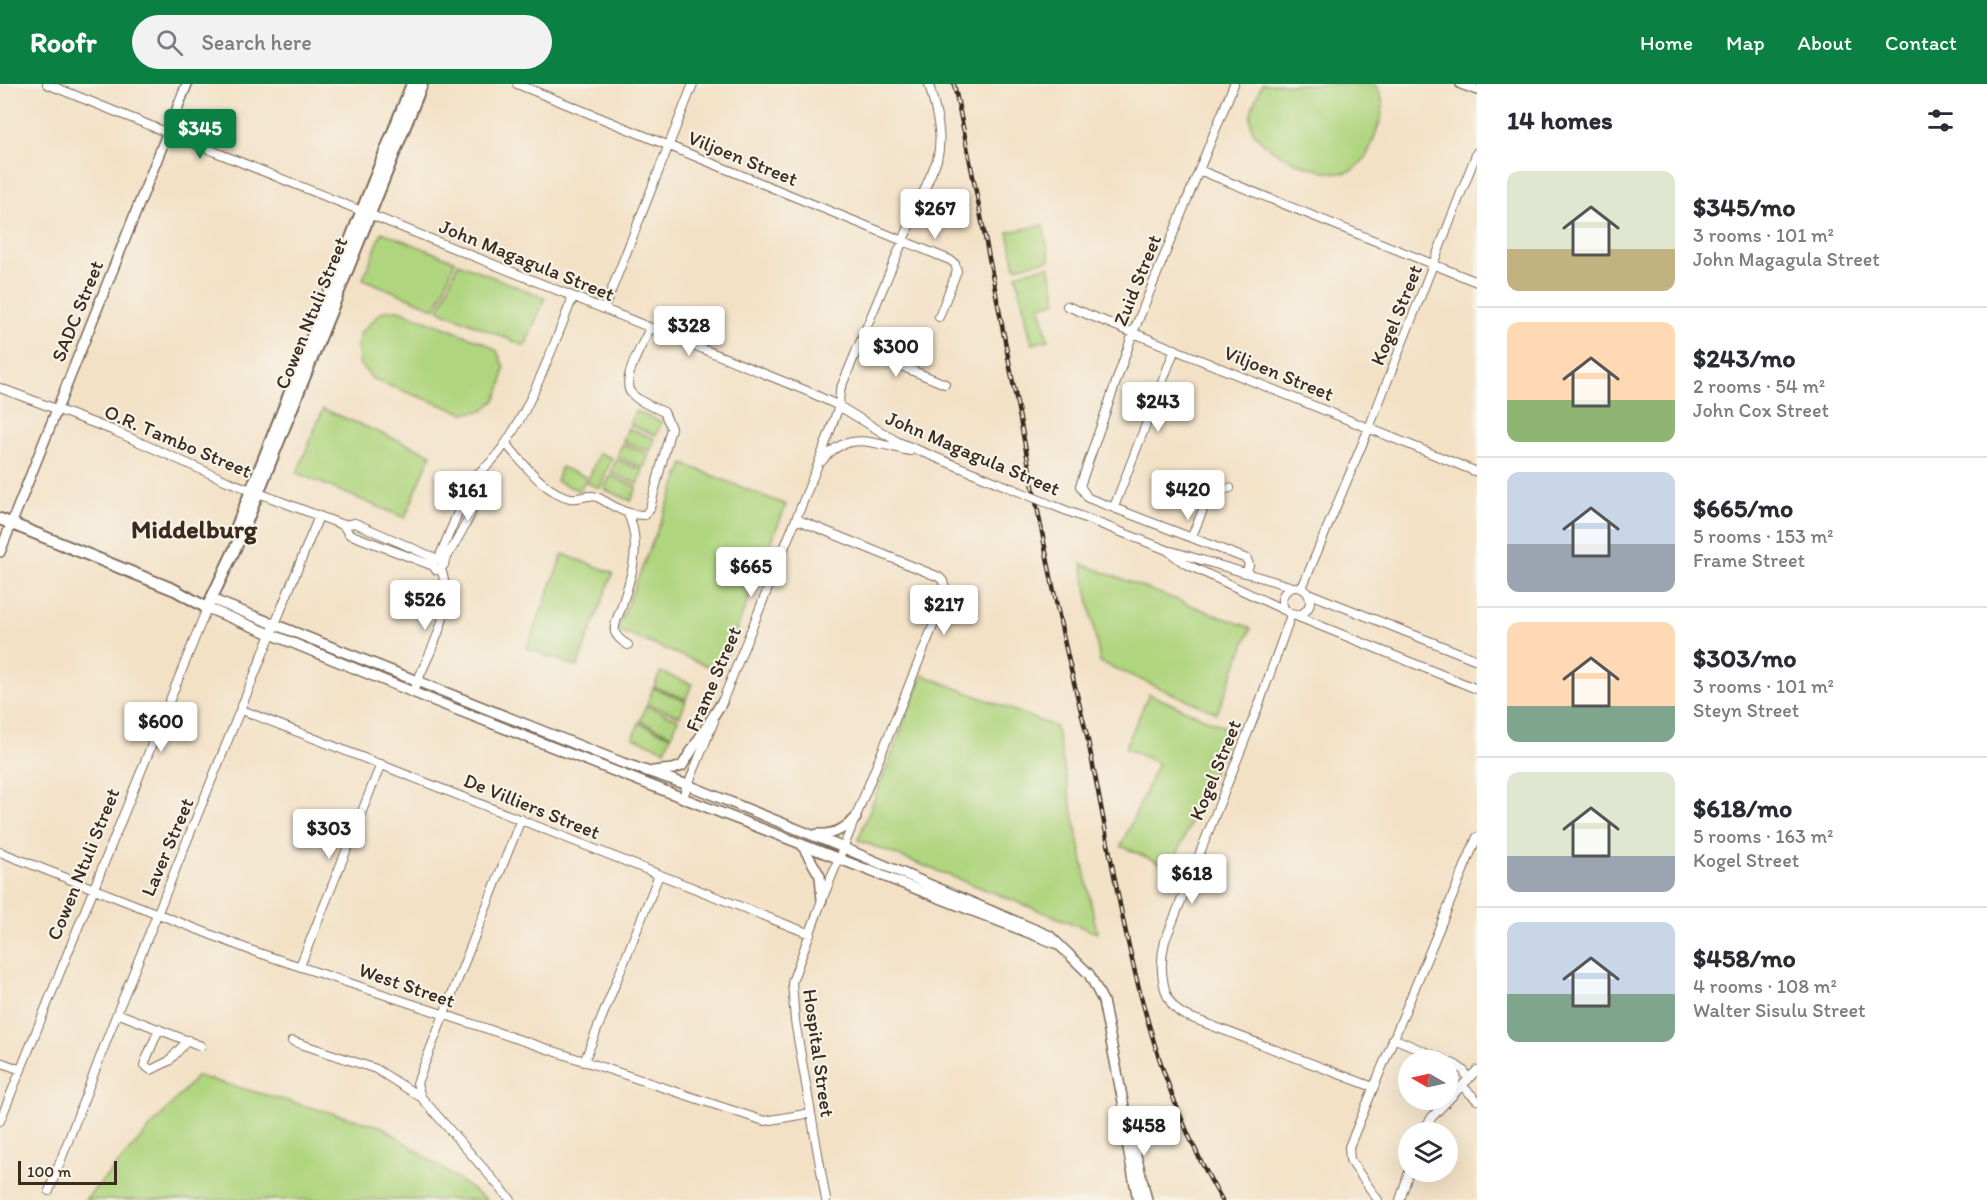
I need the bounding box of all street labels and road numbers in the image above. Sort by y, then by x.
street label: Viljoen Street [685,125,801,191]
street label: John Magagula Street [436,214,619,306]
street label: Zuid Street [1108,231,1166,329]
street label: Cowen Ntuli Street [270,233,352,393]
street label: SADC Street [46,257,108,365]
street label: Kogel Street [1365,261,1427,369]
street label: Viljoen Street [1221,340,1337,406]
street label: O.R. Tambo Street [101,399,256,483]
street label: John Magagula Street [882,405,1064,501]
street label: Frame Street [680,622,746,735]
street label: Kogel Street [1184,716,1246,824]
street label: De Villiers Street [460,768,604,844]
street label: Cowen Ntuli Street [42,784,124,944]
street label: Laver Street [136,794,199,900]
street label: West Street [356,957,459,1013]
street label: Hospital Street [798,987,840,1119]

